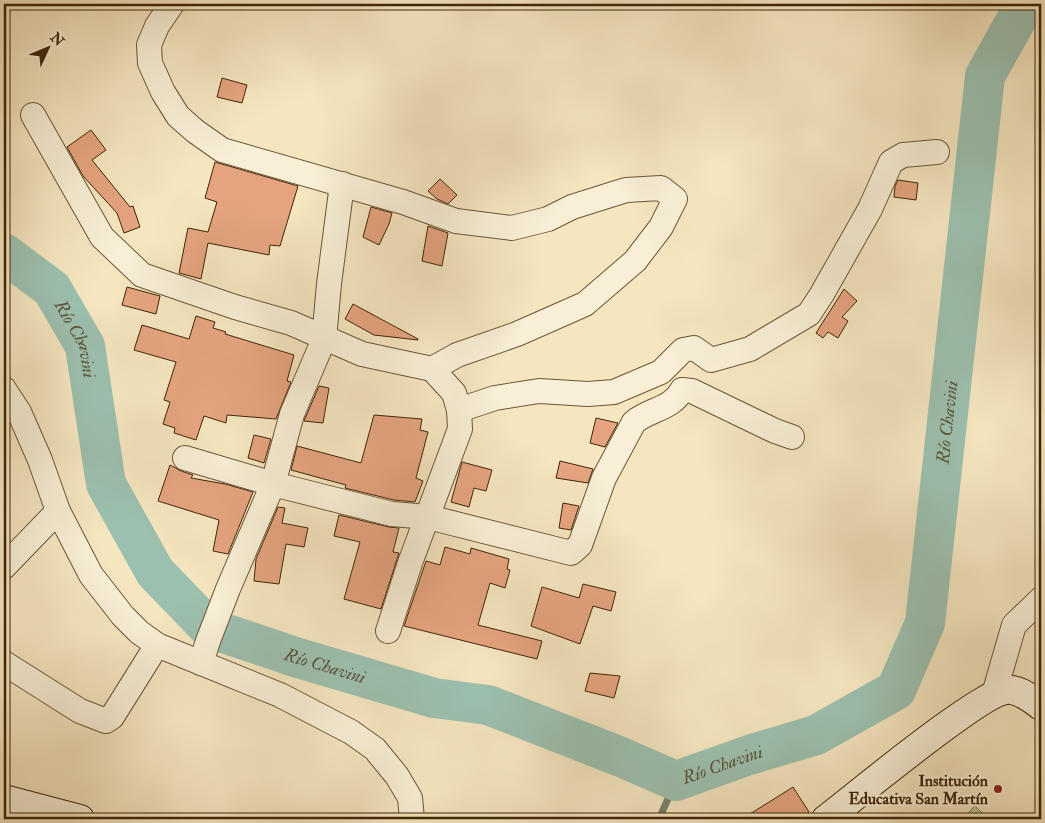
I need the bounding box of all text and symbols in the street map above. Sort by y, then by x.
north arrow [22,22,72,72]
text: N [46,28,68,50]
water label: Río Chavini [48,295,101,380]
water label: Río Chavini [931,379,964,466]
water label: Río Chavini [280,643,368,689]
water label: Río Chavini [678,741,765,790]
place label: Institución Educativa San Martín [848,771,989,809]
marker: Institución Educativa San Martín [992,783,1004,795]

